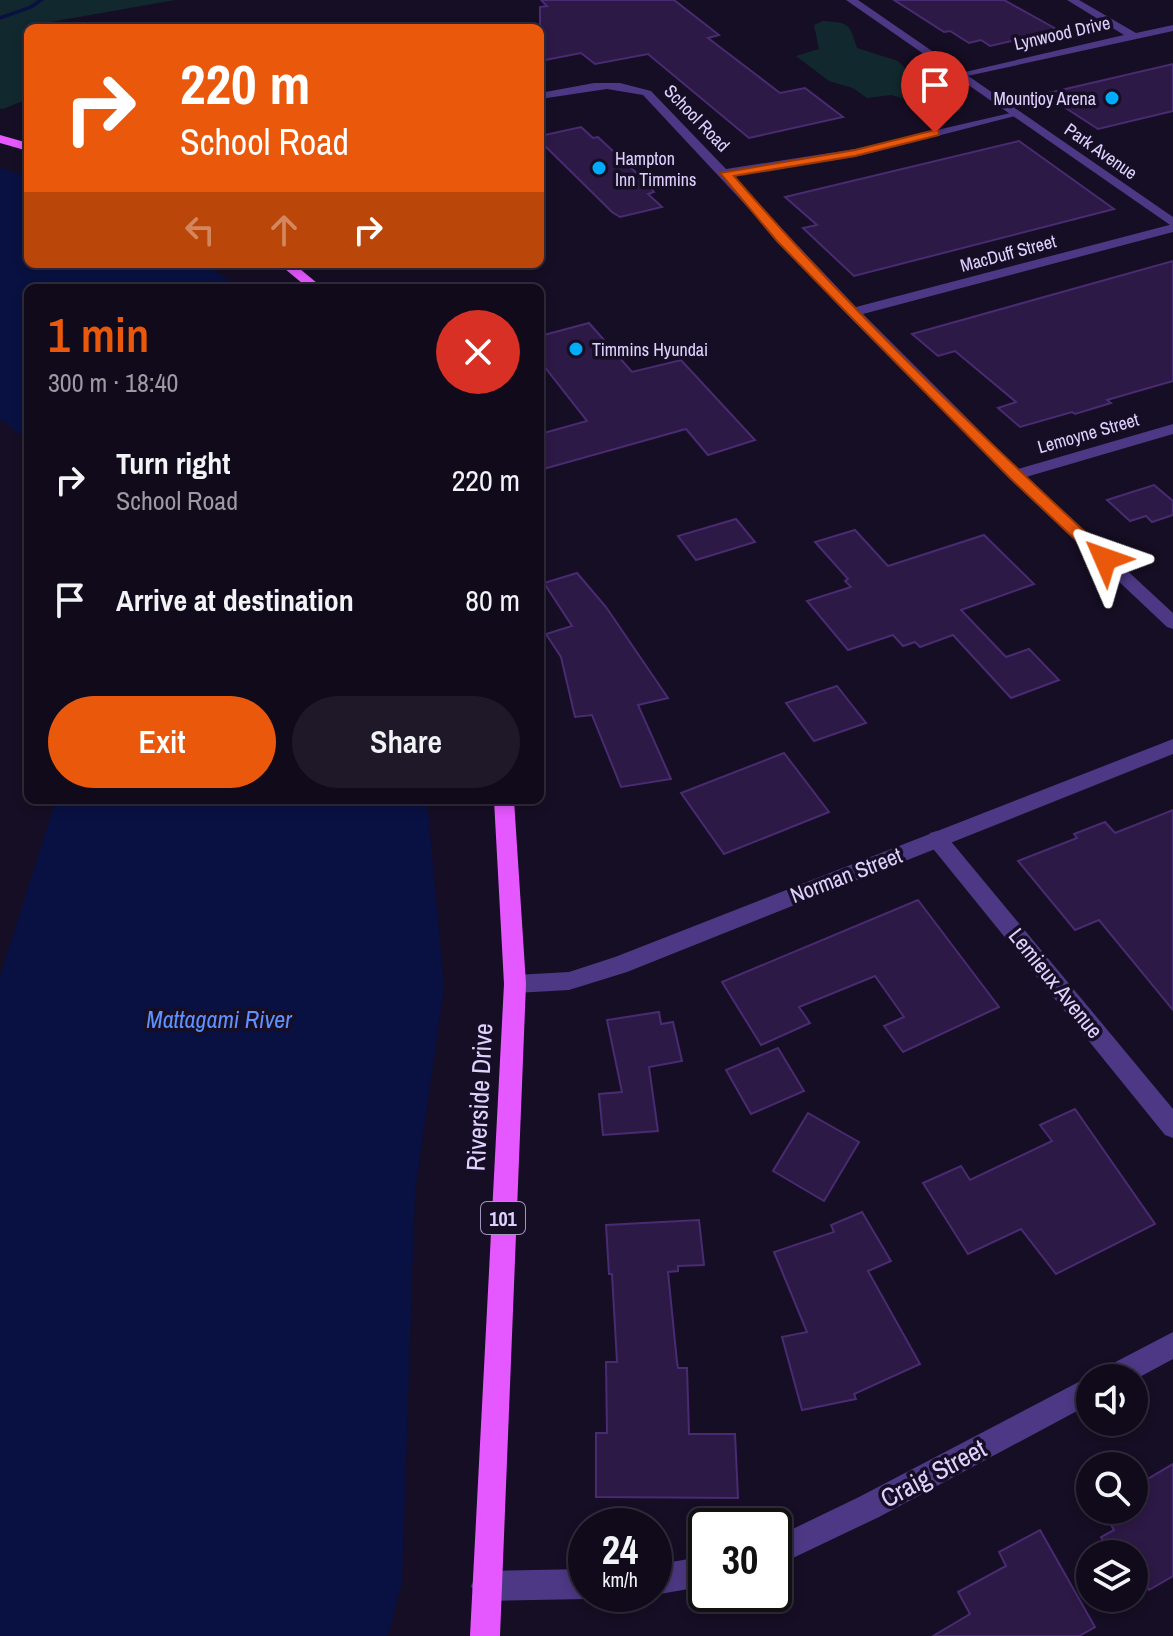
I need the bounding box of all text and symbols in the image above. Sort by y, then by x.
street label: Lynwood Drive [1011,10,1113,56]
text: 220 m [180,46,310,121]
pin [901,51,969,133]
icon: right [48,56,152,160]
icon: arrive [913,63,957,107]
street label: School Road [659,79,735,157]
place label: Mountjoy Arena [993,86,1096,111]
marker: Mountjoy Arena [1103,89,1121,107]
street label: Park Avenue [1060,117,1142,185]
text: School Road [180,118,349,166]
place label: Hampton Inn Timmins [615,146,696,192]
marker: Hampton Inn Timmins [590,159,608,177]
icon: left [178,208,222,252]
icon: ahead [262,208,306,252]
icon: right [346,208,390,252]
street label: MacDuff Street [957,228,1059,278]
text: 1 min [48,302,149,367]
button: close [436,310,520,394]
place label: Timmins Hyundai [592,337,708,362]
marker: Timmins Hyundai [567,340,585,358]
text: 300 m · 18:40 [48,365,178,400]
street label: Lemoyne Street [1034,407,1142,459]
text: Turn right [116,443,230,483]
icon: right [48,458,92,502]
text: 220 m [452,460,520,500]
text: School Road [116,483,238,518]
position arrow [1063,517,1147,601]
icon: arrive [48,578,92,622]
text: Arrive at destination [116,580,354,620]
text: 80 m [465,580,520,620]
button: Exit [48,696,276,788]
button: Share [292,696,520,788]
street label: Norman Street [786,840,906,910]
street label: Lemieux Avenue [1002,921,1110,1045]
water label: Mattagami River [146,1003,293,1035]
street label: Riverside Drive [458,1022,500,1172]
road number: 101 [481,1202,525,1234]
map controls [1076,1364,1148,1612]
button: sound [1076,1364,1148,1436]
street label: Craig Street [874,1431,992,1515]
button: search [1076,1452,1148,1524]
speed limit sign: 30 [688,1508,792,1612]
text: 24 [602,1523,638,1576]
button: layers [1076,1540,1148,1612]
text: km/h [602,1566,638,1593]

